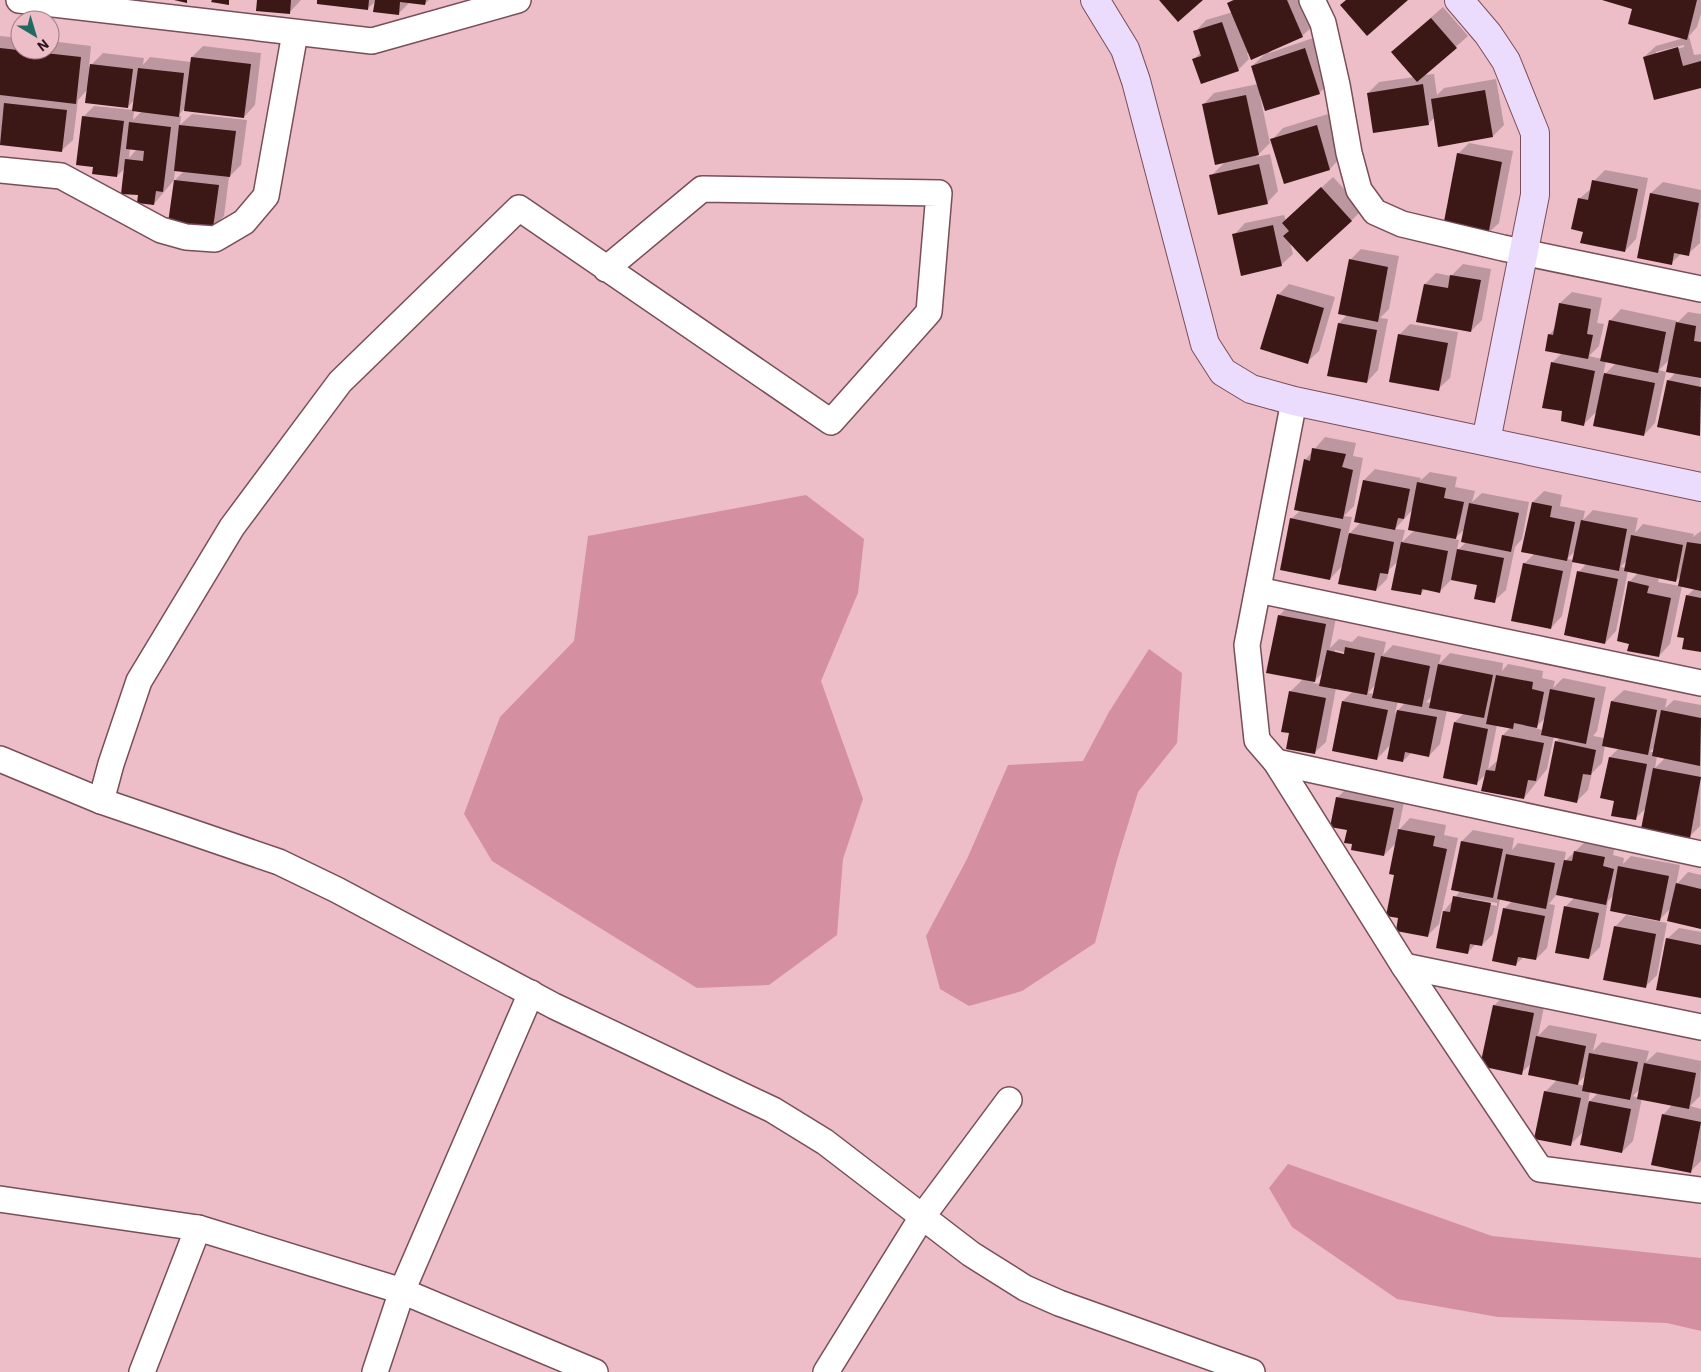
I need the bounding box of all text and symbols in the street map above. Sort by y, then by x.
north arrow [10,10,60,60]
text: N [33,35,53,55]

